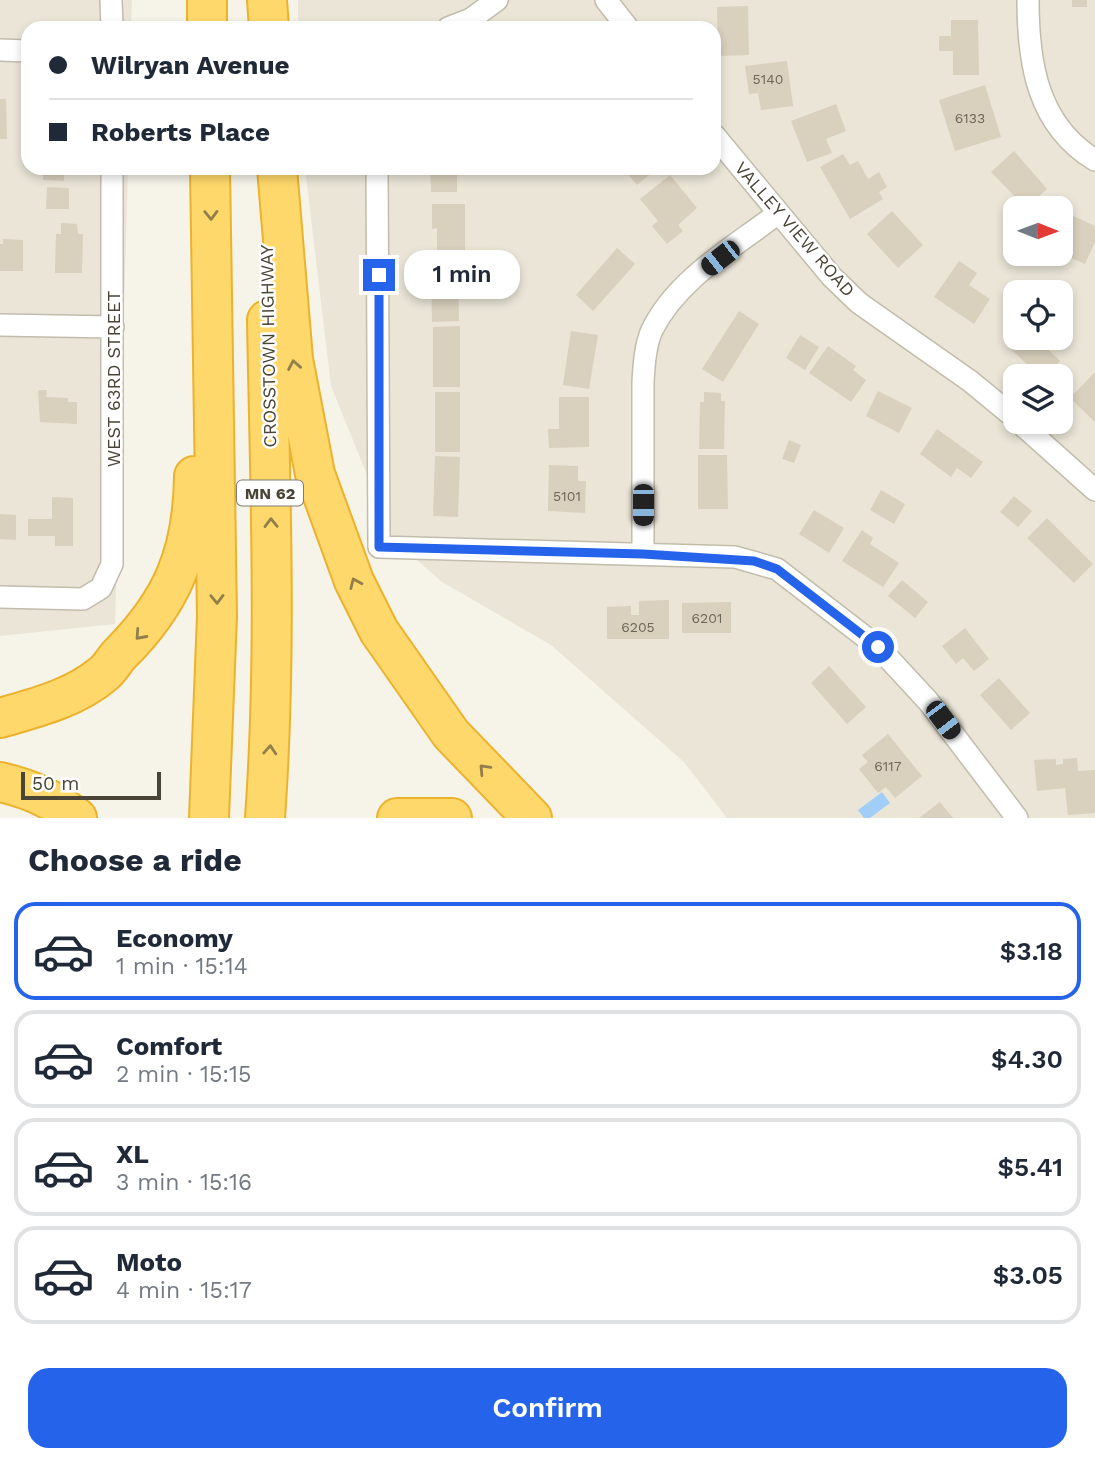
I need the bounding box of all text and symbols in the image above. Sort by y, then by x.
text: Wilryan Avenue [91,50,290,80]
house number: 5140 [753,71,783,87]
house number: 6133 [955,110,985,126]
text: Roberts Place [91,117,270,147]
street label: VALLEY VIEW ROAD [731,157,859,301]
north arrow [1003,196,1073,266]
map controls [1003,196,1073,434]
one-way arrow [203,209,218,220]
car [697,237,744,279]
street label: CROSSTOWN HIGHWAY [256,244,280,448]
callout: 1 min [404,250,519,300]
route end [363,259,395,291]
text: 1 min [432,261,492,288]
button: locate [1003,280,1073,350]
street label: WEST 63RD STREET [103,291,124,467]
one-way arrow [288,359,303,371]
button: layers [1003,364,1073,434]
road number: MN 62 [237,480,303,506]
car [633,484,654,526]
house number: 5101 [553,488,581,504]
one-way arrow [263,517,279,527]
one-way arrow [349,578,363,590]
one-way arrow [209,594,225,605]
house number: 6201 [692,610,722,626]
house number: 6205 [621,619,655,635]
one-way arrow [136,626,148,639]
route start [862,631,894,663]
car [922,697,965,743]
one-way arrow [262,744,277,755]
house number: 6117 [874,758,902,774]
one-way arrow [480,764,492,777]
scale bar [21,769,161,801]
text: 50 m [32,772,79,795]
text: Choose a ride [28,841,242,879]
icon: car [32,920,95,983]
text: Economy [116,923,233,953]
text: $3.18 [1000,936,1063,966]
text: 1 min · 15:14 [116,953,248,980]
icon: car [32,1028,95,1091]
text: Comfort [116,1031,222,1061]
text: $4.30 [991,1044,1063,1074]
text: 2 min · 15:15 [116,1061,251,1088]
icon: car [32,1136,95,1199]
text: XL [116,1139,149,1169]
text: $5.41 [998,1152,1063,1182]
text: 3 min · 15:16 [116,1169,252,1196]
icon: car [32,1244,95,1307]
text: Moto [116,1247,182,1277]
text: $3.05 [993,1260,1063,1290]
text: 4 min · 15:17 [116,1277,252,1304]
button: Confirm [28,1368,1067,1448]

